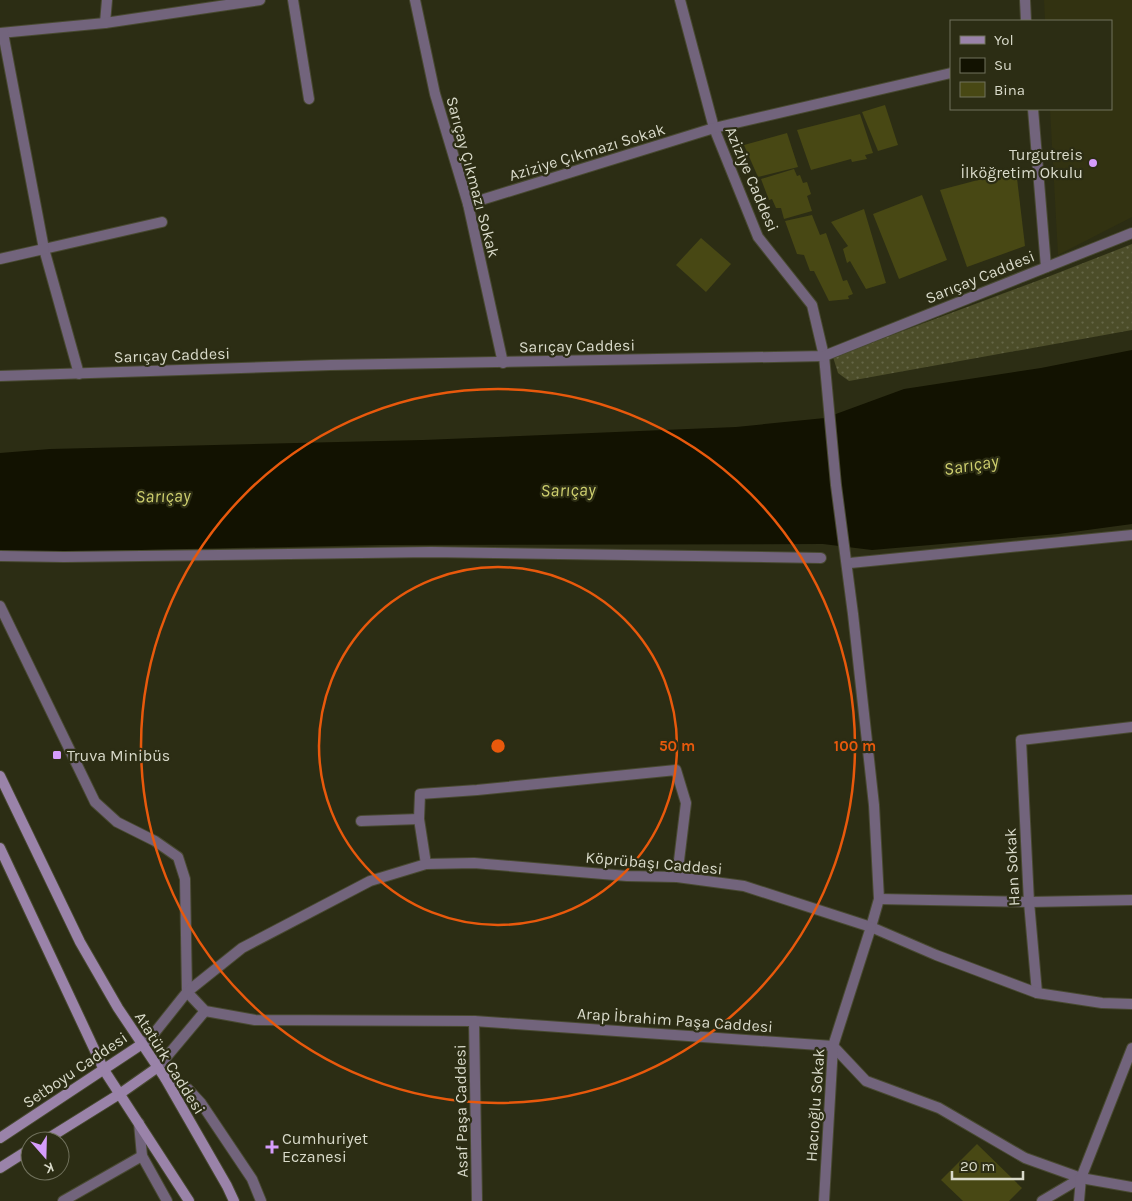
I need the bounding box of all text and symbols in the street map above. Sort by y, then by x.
legend [950,20,1112,110]
text: Yol [994,31,1014,49]
text: Su [994,56,1012,74]
text: Bina [994,81,1025,99]
street label: Sarıçay Çıkmazı Sokak [442,94,504,260]
street label: Aziziye Çıkmazı Sokak [507,119,667,185]
street label: Aziziye Caddesi [721,124,783,234]
place label: Turgutreis İlköğretim Okulu [960,145,1083,182]
marker: Turgutreis İlköğretim Okulu [1087,157,1099,169]
street label: Sarıçay Caddesi [923,246,1037,308]
street label: Sarıçay Caddesi [519,335,635,357]
street label: Sarıçay Caddesi [114,343,230,367]
water label: Sarıçay [942,450,1001,480]
water label: Sarıçay [540,479,597,501]
water label: Sarıçay [135,485,192,507]
centre of rings [489,737,507,755]
text: 50 m [659,737,695,755]
text: 100 m [834,737,876,755]
place label: Truva Minibüs [67,746,170,765]
marker: Truva Minibüs [51,749,63,761]
street label: Han Sokak [1000,827,1024,907]
street label: Köprübaşı Caddesi [585,848,723,878]
street label: Arap İbrahim Paşa Caddesi [576,1004,774,1036]
street label: Atatürk Caddesi [131,1008,209,1118]
street label: Setboyu Caddesi [19,1028,131,1112]
street label: Asaf Paşa Caddesi [450,1044,472,1178]
street label: Hacıoğlu Sokak [802,1048,828,1162]
place label: Cumhuriyet Eczanesi [282,1129,368,1166]
north arrow [20,1131,70,1181]
marker: Cumhuriyet Eczanesi [266,1141,278,1153]
scale bar [952,1148,1023,1180]
text: 20 m [960,1157,995,1175]
text: K [41,1158,56,1178]

